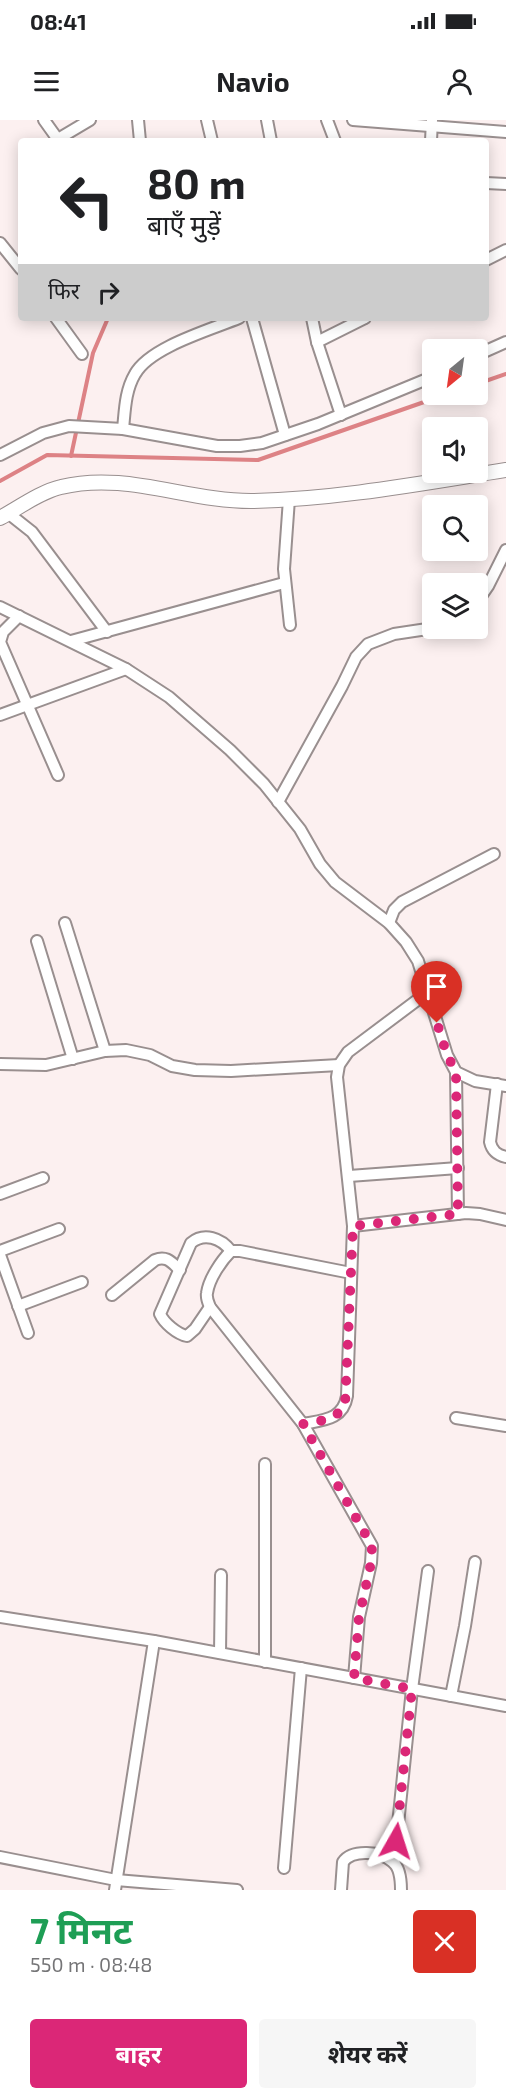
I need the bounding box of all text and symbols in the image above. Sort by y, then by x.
text: 08:41 [30,8,87,34]
icon: menu [30,65,63,98]
text: Navio [216,65,290,97]
icon: person [443,65,476,98]
text: 80 m [147,157,246,207]
icon: left [48,162,126,240]
text: बाएँ मुड़ें [147,208,221,240]
icon: right [92,276,125,309]
text: फिर [48,277,80,303]
north arrow [422,339,488,405]
map controls [422,339,488,639]
button: sound [422,417,488,483]
button: search [422,495,488,561]
button: layers [422,573,488,639]
pin [411,961,462,1023]
icon: arrive [420,970,453,1003]
position arrow [364,1809,428,1873]
text: 7 मिनट [30,1908,132,1951]
button: close [413,1910,476,1973]
text: 550 m · 08:48 [30,1952,152,1976]
button: बाहर [30,2019,247,2088]
button: शेयर करें [259,2019,476,2088]

